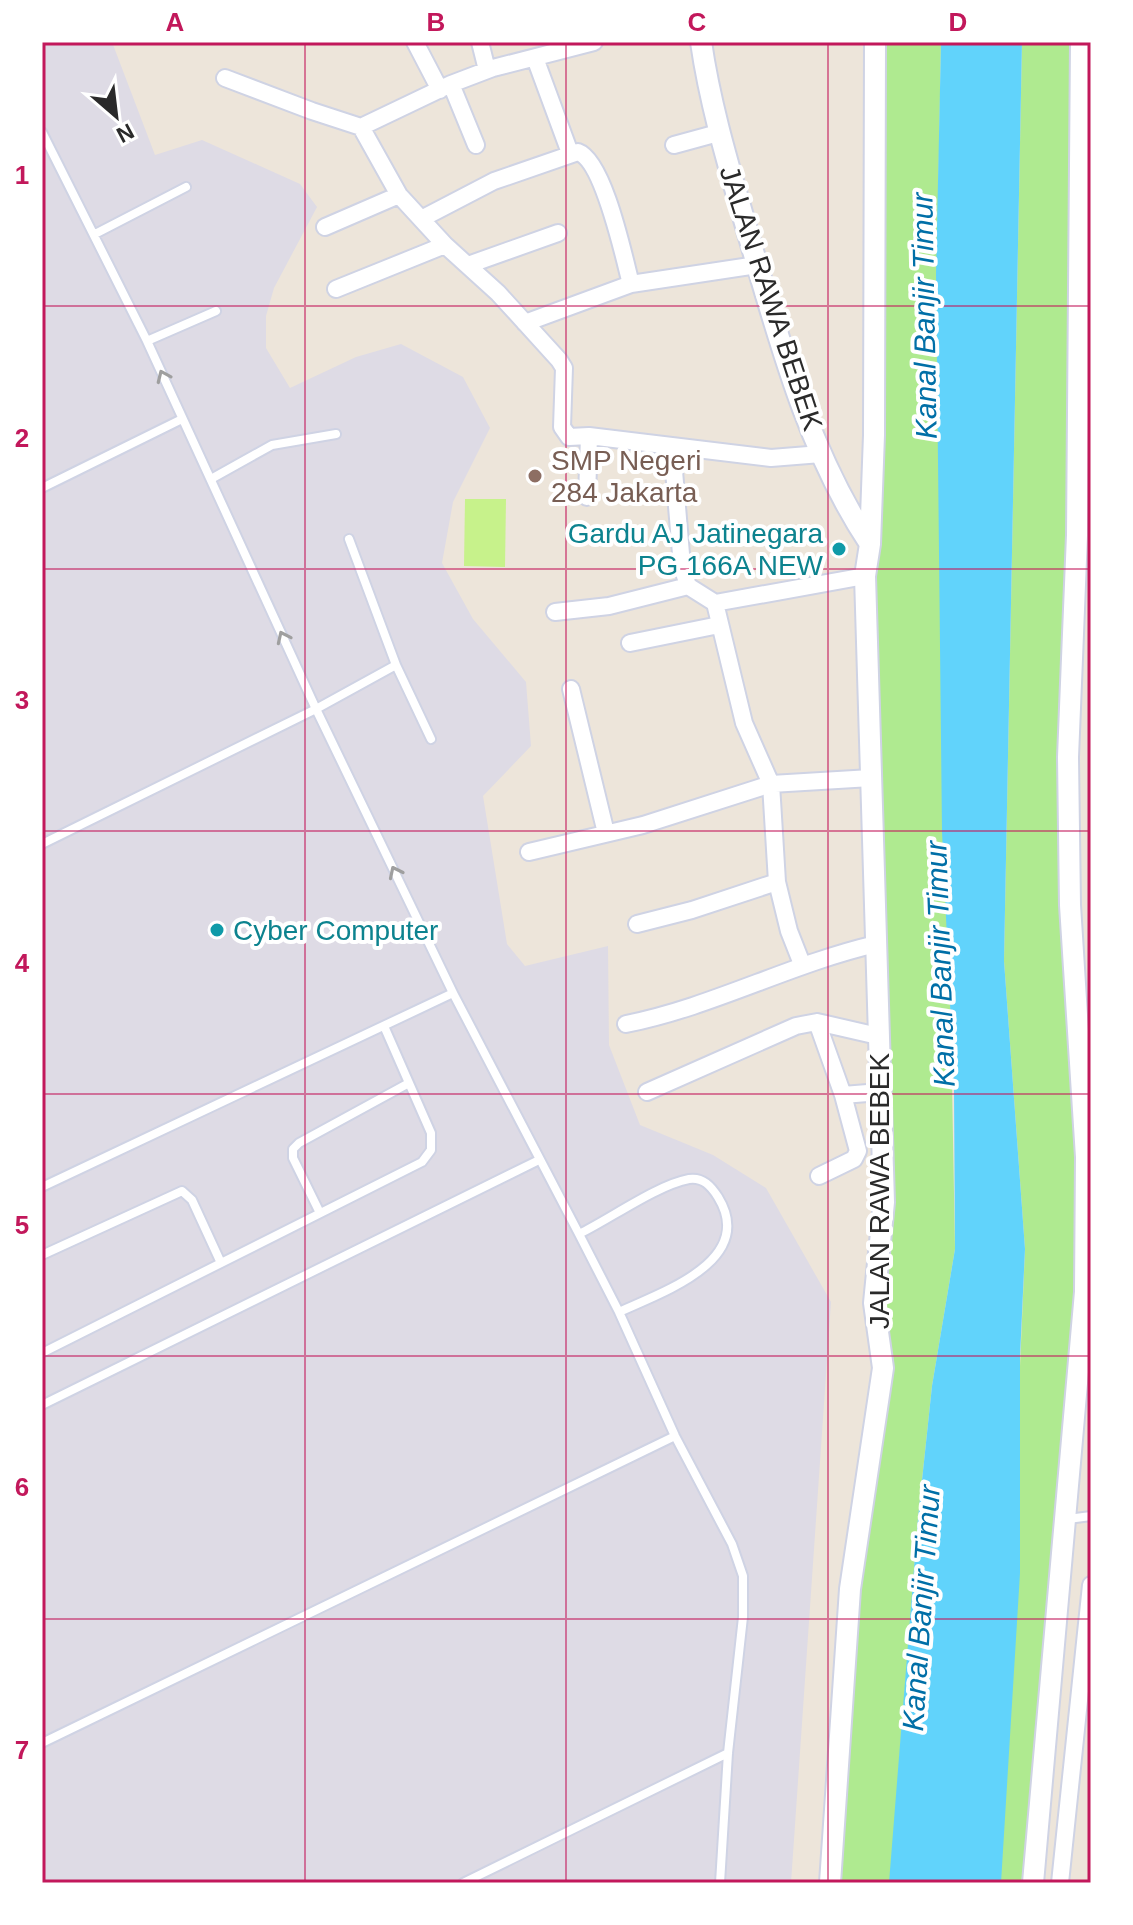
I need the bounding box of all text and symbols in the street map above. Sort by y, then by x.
text: A [166,7,185,37]
text: B [427,7,445,37]
text: C [688,7,707,37]
text: D [949,7,967,37]
north arrow [76,76,156,156]
text: N [112,118,138,148]
text: 1 [15,160,29,190]
street label: JALAN RAWA BEBEK [714,162,829,435]
water label: Kanal Banjir Timur [905,191,943,440]
one-way arrow [156,370,172,384]
text: 2 [15,423,29,453]
place label: SMP Negeri 284 Jakarta [551,445,701,508]
marker: SMP Negeri 284 Jakarta [526,467,544,485]
place label: Gardu AJ Jatinegara PG 166A NEW [568,518,824,581]
marker: Gardu AJ Jatinegara PG 166A NEW [830,540,848,558]
one-way arrow [277,631,293,646]
text: 3 [15,685,29,715]
water label: Kanal Banjir Timur [919,839,961,1088]
one-way arrow [389,866,405,881]
place label: Cyber Computer [233,915,438,946]
marker: Cyber Computer [208,921,226,939]
text: 4 [15,948,30,978]
street label: JALAN RAWA BEBEK [864,1052,895,1329]
text: 5 [15,1210,29,1240]
text: 6 [15,1472,29,1502]
water label: Kanal Banjir Timur [896,1483,946,1732]
text: 7 [15,1735,29,1765]

